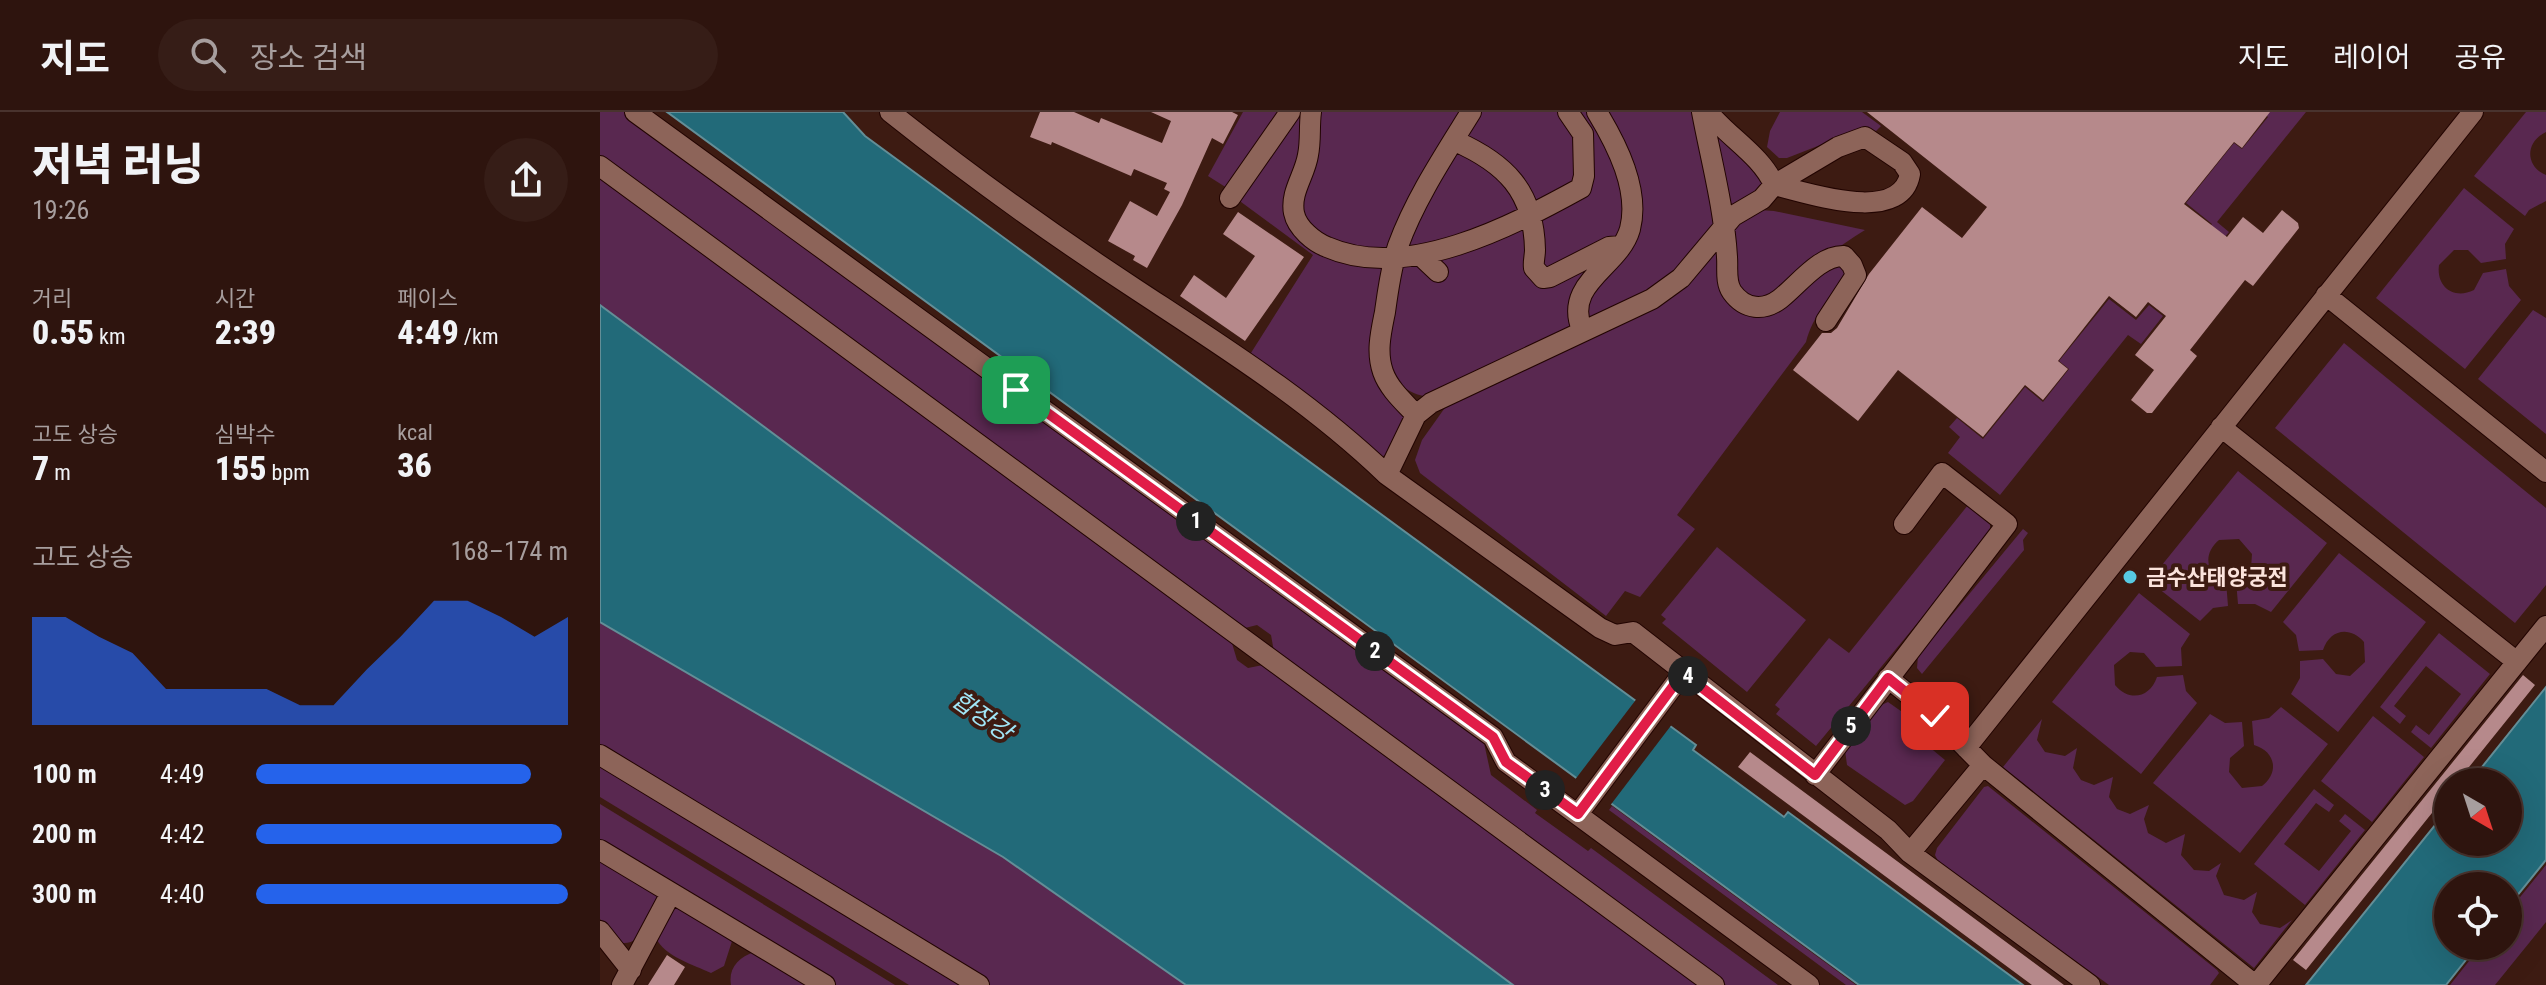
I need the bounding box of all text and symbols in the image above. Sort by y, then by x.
search box [158,19,718,91]
icon: search [186,33,230,77]
text: 지도 [40,37,110,81]
text: 장소 검색 [250,40,367,75]
text: 지도 [2238,41,2289,74]
text: 레이어 [2333,41,2410,74]
text: 공유 [2454,41,2506,74]
button: share [484,138,568,222]
text: 저녁 러닝 [32,139,204,191]
text: 19:26 [32,195,89,225]
text: 거리 [32,286,72,311]
text: 시간 [215,286,255,311]
text: 페이스 [397,286,458,311]
text: 0.55 [32,312,94,352]
text: 2:39 [215,312,276,352]
text: 4:49 [397,312,459,352]
text: km [94,324,125,349]
text: /km [459,324,498,349]
pin [982,356,1050,424]
icon: arrive [994,368,1038,412]
text: kcal [397,420,433,445]
text: 고도 상승 [32,422,118,447]
text: 심박수 [215,422,275,447]
text: 36 [397,445,432,485]
text: 7 [32,448,49,488]
text: 155 [215,448,267,488]
text: m [49,460,71,485]
text: bpm [267,460,310,485]
pin: 1 [1176,501,1216,541]
text: 1 [1190,508,1202,533]
text: 168–174 m [451,536,568,566]
text: 고도 상승 [32,542,134,572]
place label: 금수산태양궁전 [2146,565,2288,590]
marker: 금수산태양궁전 [2121,568,2139,586]
pin: 2 [1355,631,1395,671]
text: 2 [1369,638,1381,663]
pin: 4 [1668,656,1708,696]
text: 4 [1682,663,1694,688]
pin [1901,682,1969,750]
water label: 합장강 [947,686,1020,748]
icon: check [1913,694,1957,738]
pin: 5 [1831,706,1871,746]
text: 5 [1845,713,1857,738]
text: 100 m [32,759,97,789]
text: 4:49 [160,759,205,789]
north arrow [2434,768,2522,856]
map controls [2434,768,2522,960]
pin: 3 [1525,770,1565,810]
text: 3 [1539,777,1551,802]
text: 200 m [32,819,97,849]
text: 4:42 [160,819,205,849]
button: locate [2434,872,2522,960]
text: 300 m [32,879,97,909]
text: 4:40 [160,879,205,909]

